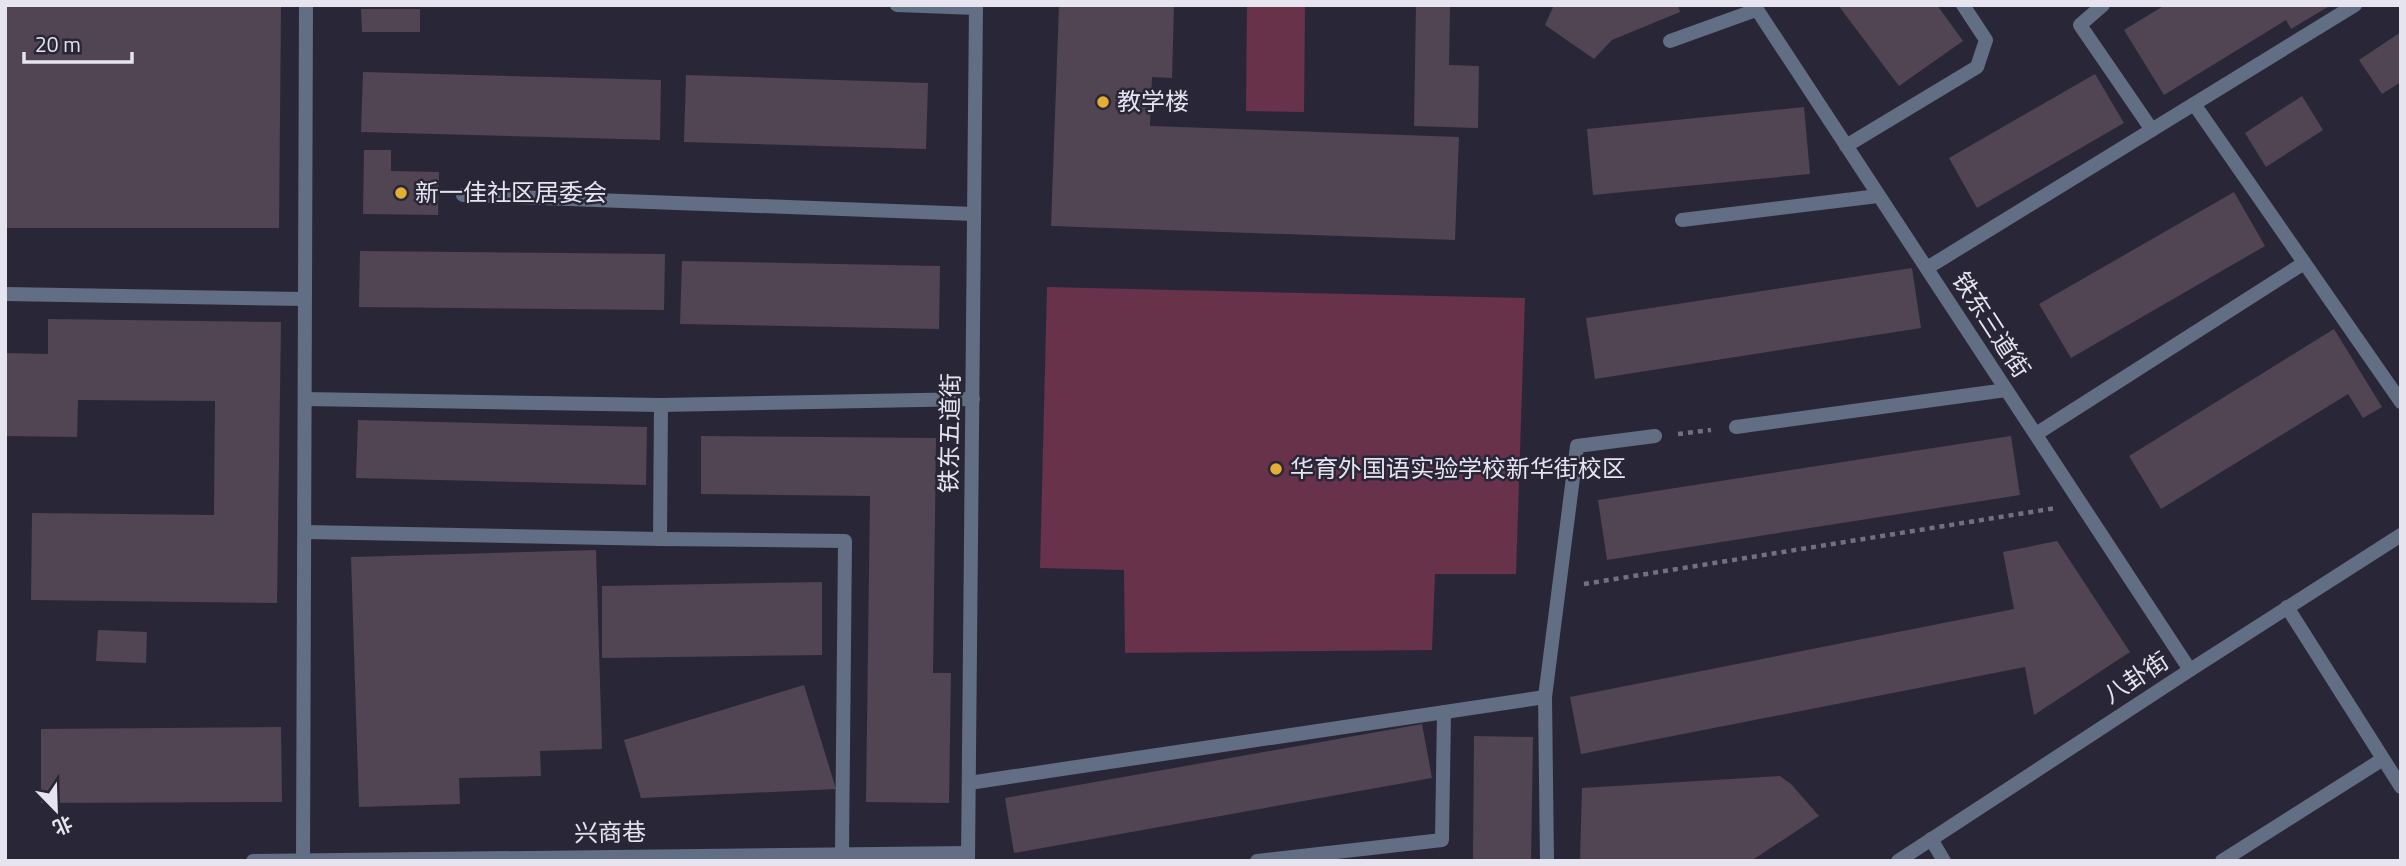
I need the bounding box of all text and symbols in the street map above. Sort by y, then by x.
scale bar [24,21,133,65]
text: 20 m [35,28,81,60]
place label: 教学楼 [1117,83,1189,119]
marker: 教学楼 [1095,94,1111,110]
place label: 新一佳社区居委会 [415,174,607,210]
marker: 新一佳社区居委会 [393,185,409,201]
street label: 铁东三道街 [1944,264,2040,385]
street label: 铁东五道街 [930,373,968,493]
place label: 华育外国语实验学校新华街校区 [1290,450,1626,486]
marker: 华育外国语实验学校新华街校区 [1268,461,1284,477]
street label: 八卦街 [2095,642,2175,712]
north arrow [21,775,91,845]
text: 北 [48,809,77,843]
street label: 兴商巷 [574,813,646,851]

